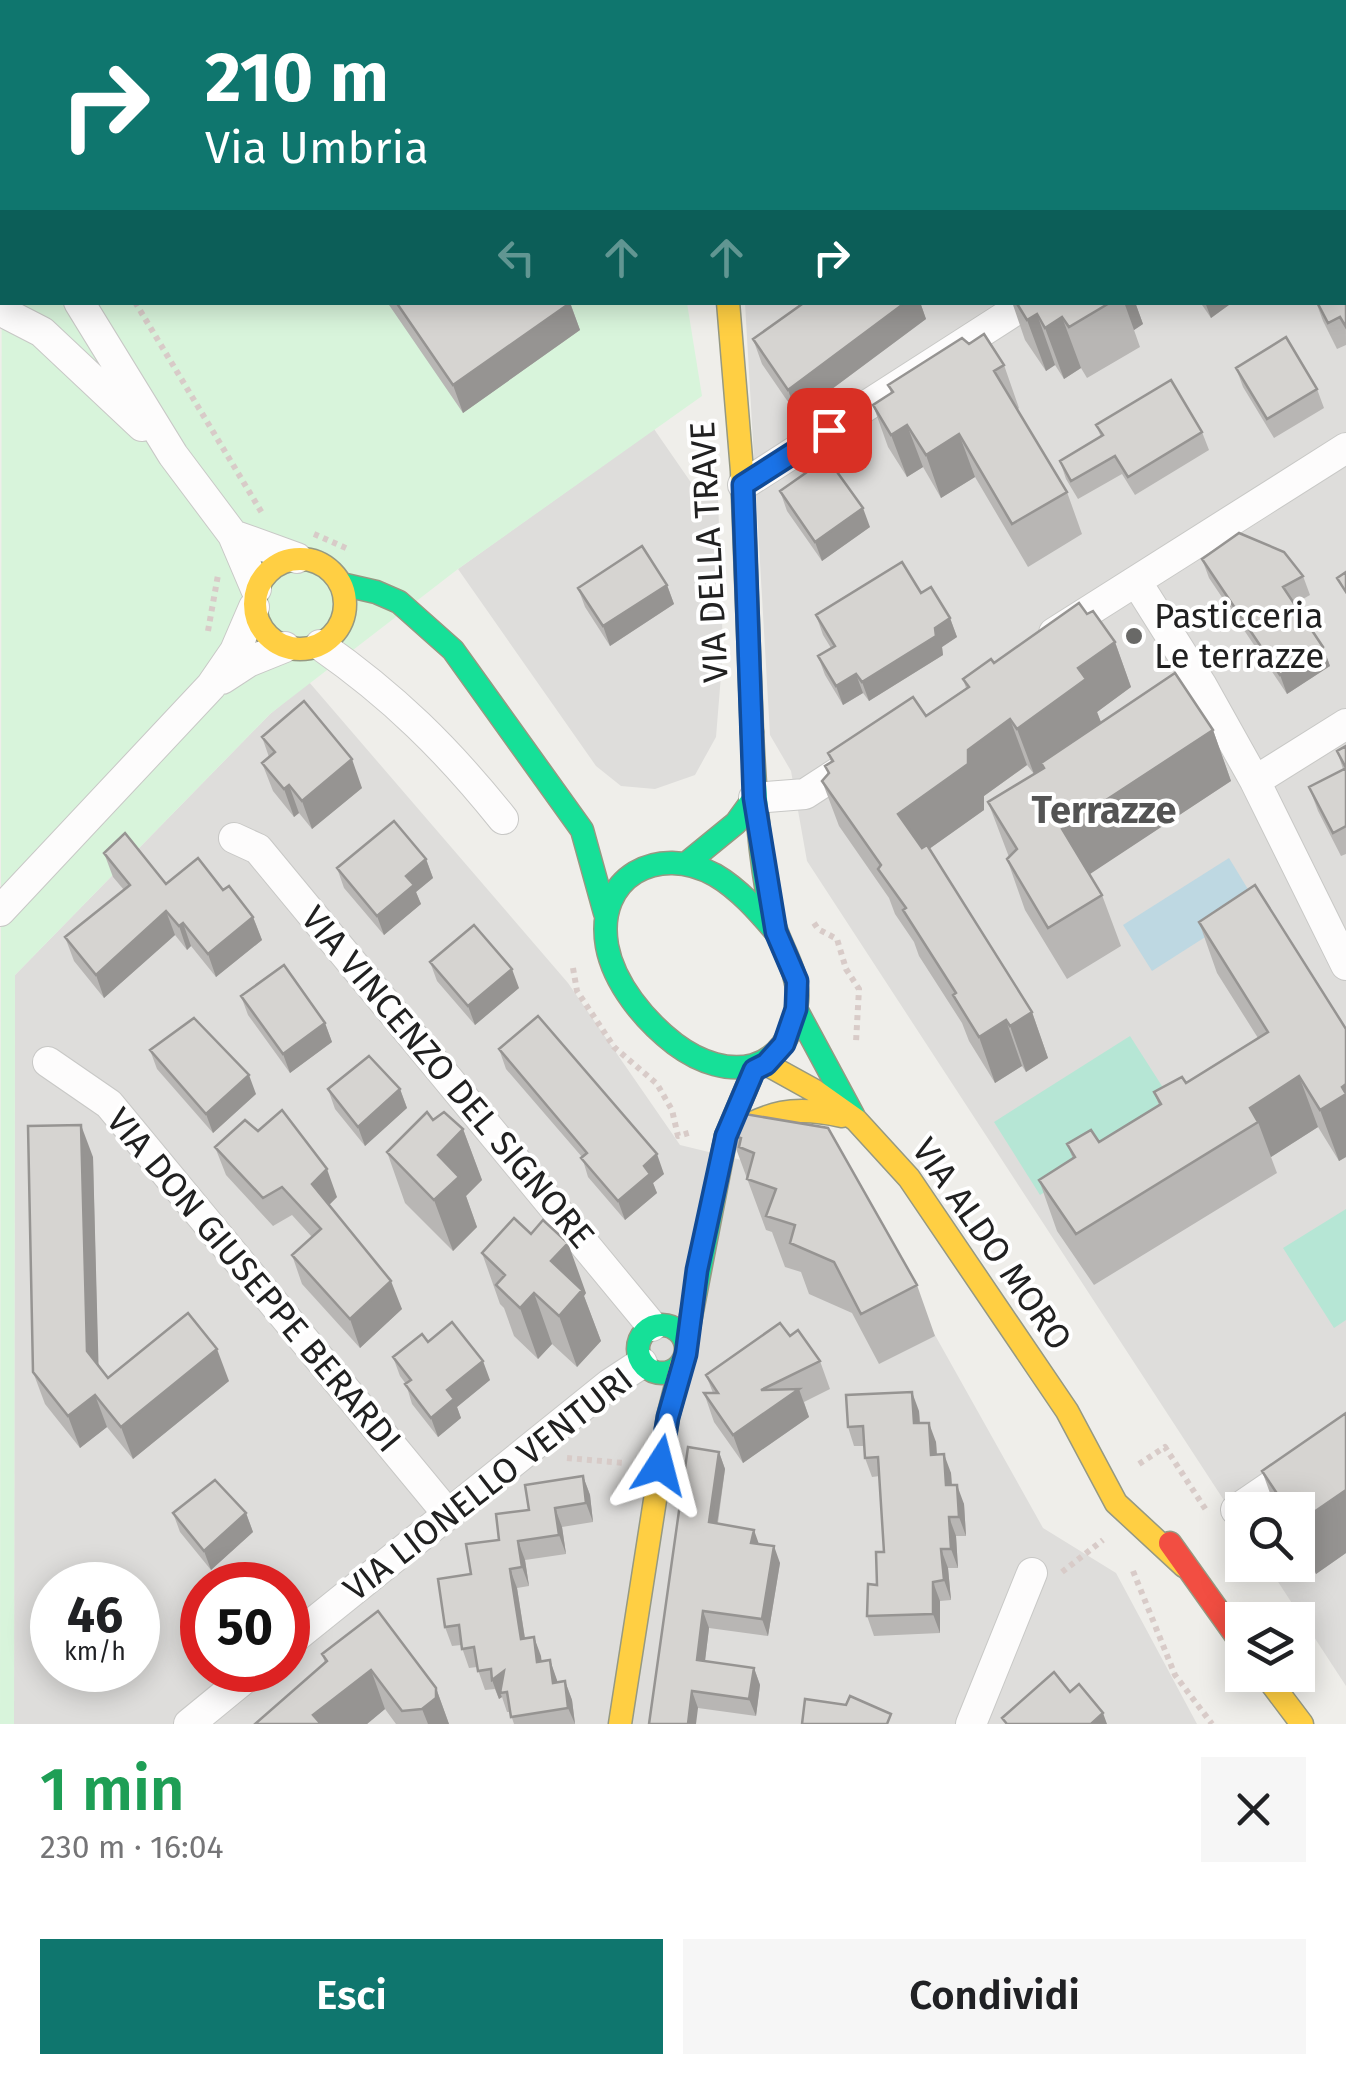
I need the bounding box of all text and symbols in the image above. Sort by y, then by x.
text: 210 m [205,36,389,120]
icon: right [40,40,170,170]
text: Via Umbria [205,121,429,175]
icon: left [489,230,544,285]
icon: ahead [594,230,649,285]
icon: ahead [699,230,754,285]
icon: right [804,230,859,285]
pin [787,388,872,473]
icon: arrive [802,403,857,458]
street label: VIA DELLA TRAVE [681,420,737,684]
place label: Pasticceria Le terrazze [1154,595,1324,677]
marker: Pasticceria Le terrazze [1123,625,1145,647]
district label: Terrazze [1032,787,1176,833]
street label: VIA VINCENZO DEL SIGNORE [293,897,603,1257]
street label: VIA DON GIUSEPPE BERARDI [98,1099,410,1461]
street label: VIA ALDO MORO [903,1130,1081,1358]
street label: VIA LIONELLO VENTURI [335,1358,641,1610]
position arrow [608,1413,712,1517]
map controls [1225,1492,1315,1692]
button: search [1225,1492,1315,1582]
speed limit sign: 50 [180,1562,310,1692]
text: 46 [67,1585,123,1645]
button: layers [1225,1602,1315,1692]
text: km/h [64,1637,126,1667]
text: 1 min [40,1754,185,1826]
button: close [1201,1757,1306,1862]
text: 230 m · 16:04 [40,1828,224,1866]
button: Esci [40,1939,663,2054]
button: Condividi [683,1939,1306,2054]

